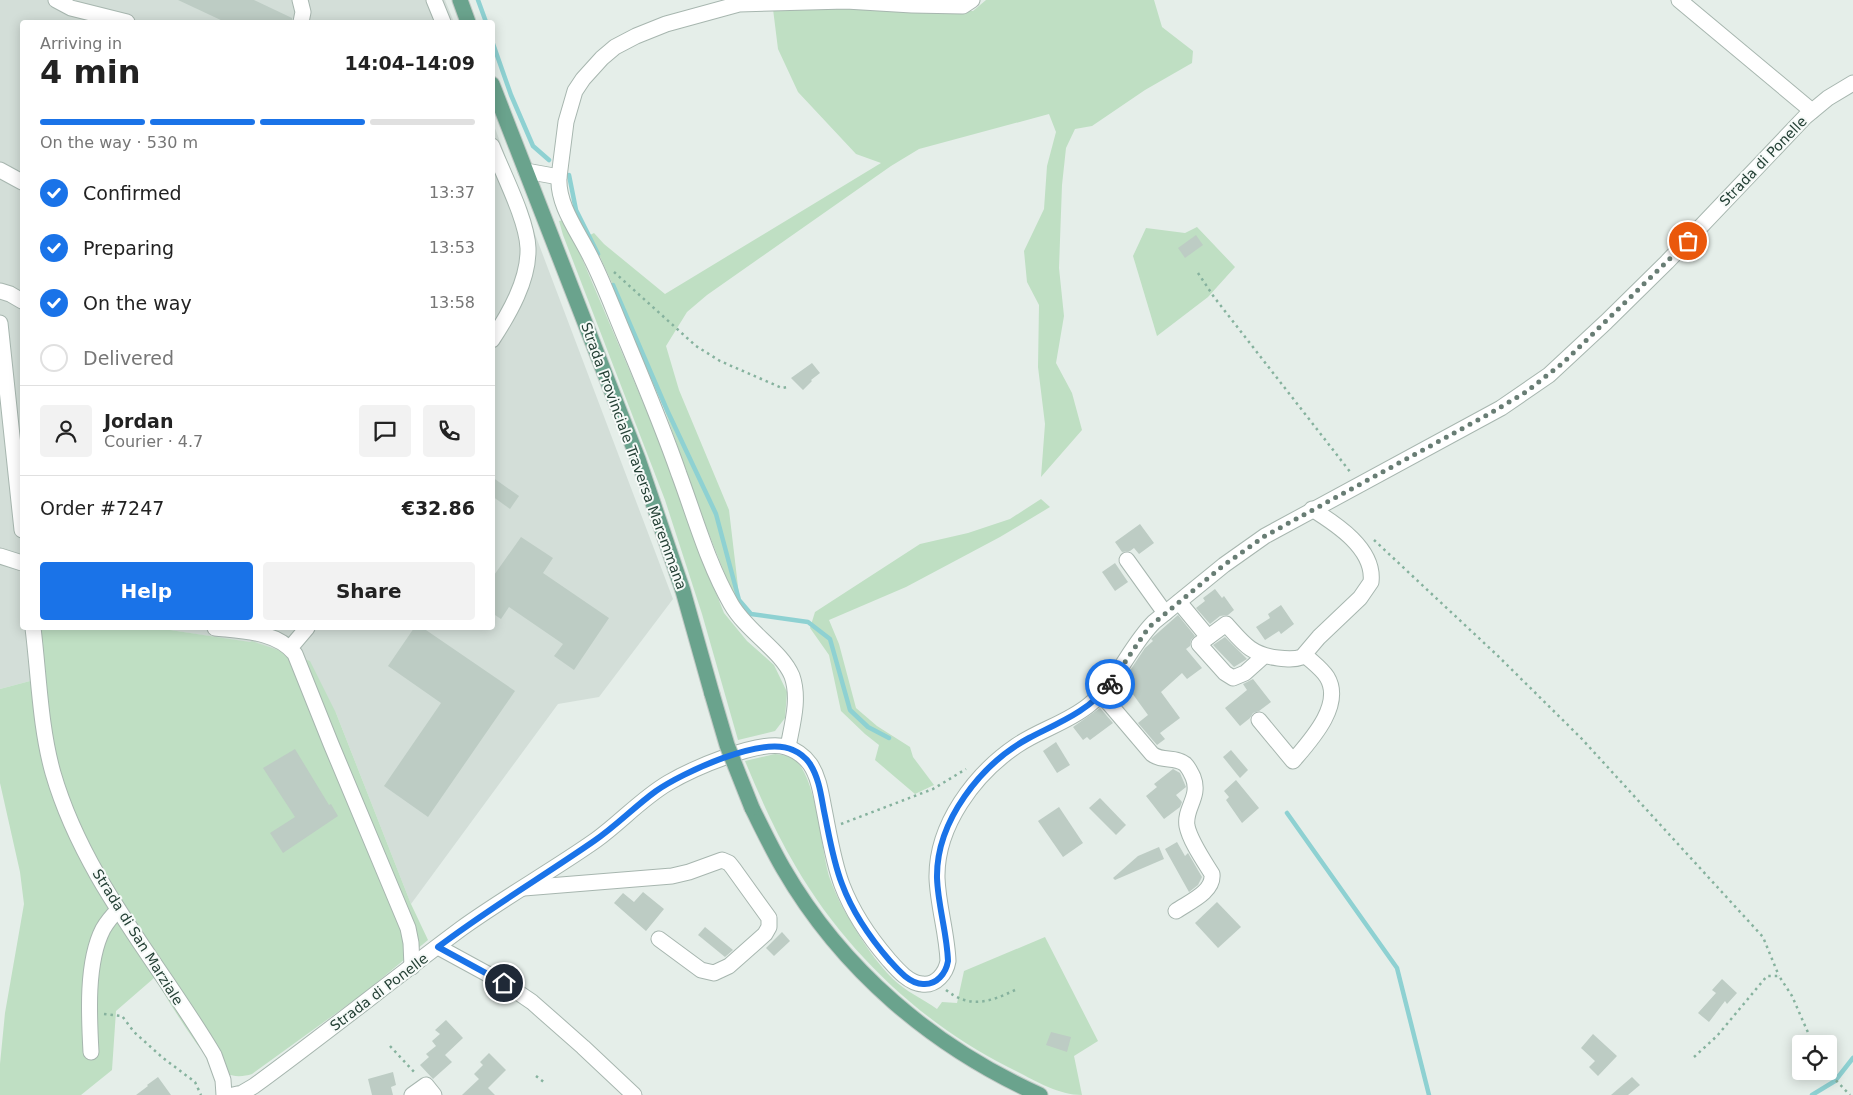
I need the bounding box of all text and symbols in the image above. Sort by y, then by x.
text: Arriving in [40,34,122,53]
text: 14:04–14:09 [345,52,475,74]
text: 4 min [40,53,141,91]
street label: Strada di Ponelle [1716,113,1810,209]
text: On the way · 530 m [40,133,198,152]
icon: check [40,179,68,207]
text: Confirmed [83,182,182,204]
text: 13:37 [429,183,475,202]
pin [1667,220,1709,262]
icon: bag [1674,227,1702,255]
icon: check [40,234,68,262]
text: Preparing [83,237,174,259]
text: 13:53 [429,238,475,257]
icon: check [40,289,68,317]
text: On the way [83,292,192,314]
text: 13:58 [429,293,475,312]
street label: Strada Provinciale Traversa Maremmana [578,320,690,592]
text: Delivered [83,347,174,369]
button: person [40,405,92,457]
button: chat [359,405,411,457]
button: phone [423,405,475,457]
text: Jordan [104,410,173,432]
text: Courier · 4.7 [104,432,203,451]
text: Order #7247 [40,497,164,519]
text: €32.86 [402,497,475,519]
button: Help [40,562,253,620]
button: Share [263,562,475,620]
courier [1085,659,1135,709]
icon: bike [1096,670,1124,698]
street label: Strada di San Marziale [90,866,186,1008]
street label: Strada di Ponelle [327,950,431,1034]
pin [483,962,525,1004]
icon: home [490,969,518,997]
map controls [1792,1035,1837,1080]
button: locate [1792,1035,1837,1080]

